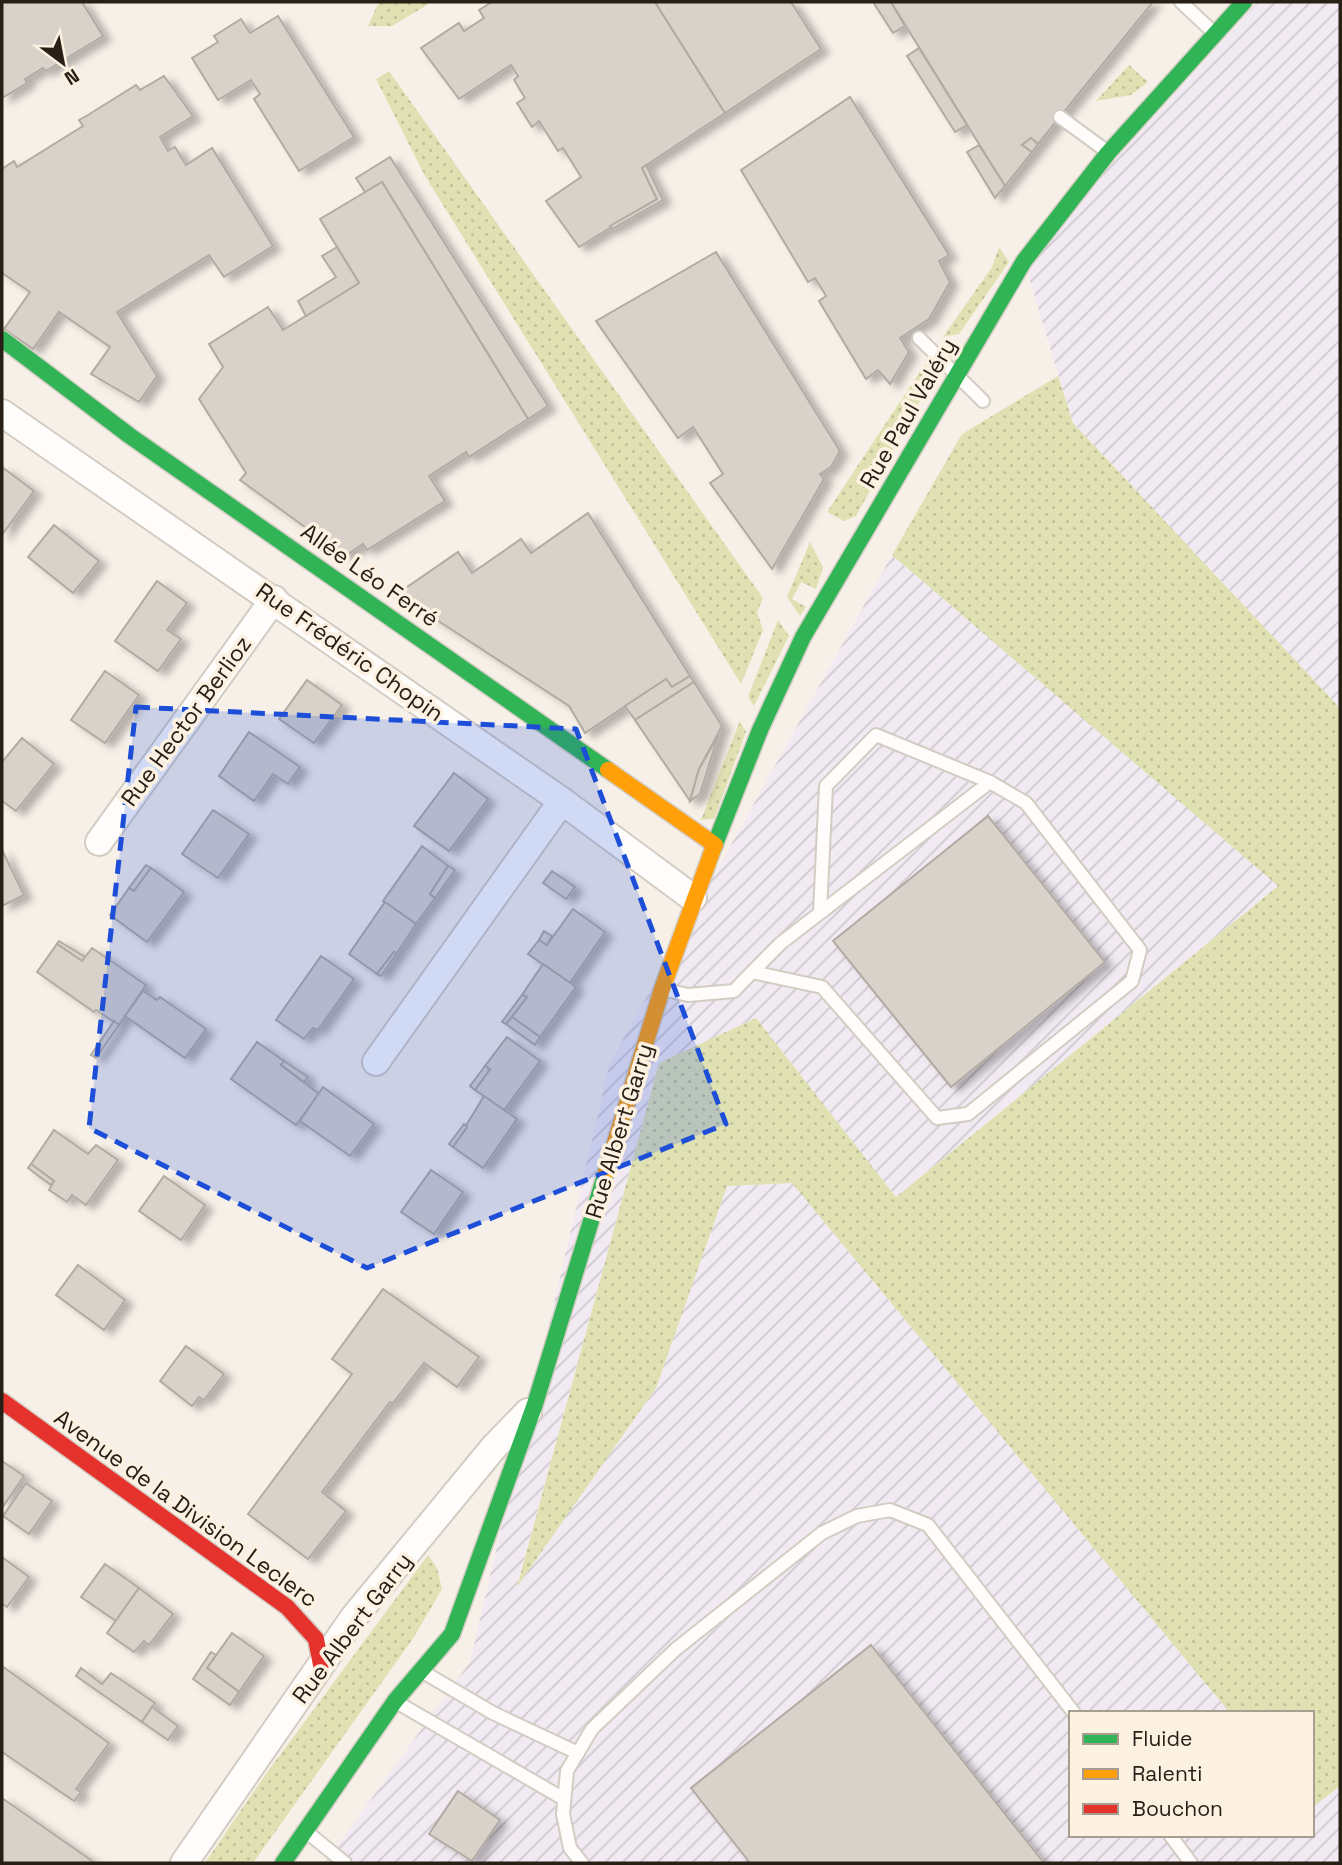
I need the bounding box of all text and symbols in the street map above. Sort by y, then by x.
north arrow [28,28,98,98]
text: N [60,63,84,91]
street label: Rue Paul Valéry [853,333,963,493]
street label: Allée Léo Ferré [295,516,445,634]
street label: Rue Frédéric Chopin [250,576,450,728]
street label: Rue Hector Berlioz [114,630,258,812]
street label: Rue Albert Garry [578,1040,660,1222]
street label: Avenue de la Division Leclerc [48,1402,324,1614]
street label: Rue Albert Garry [285,1547,419,1709]
legend [1069,1711,1314,1837]
text: Fluide [1132,1725,1192,1752]
text: Ralenti [1132,1760,1202,1787]
text: Bouchon [1132,1795,1223,1822]

